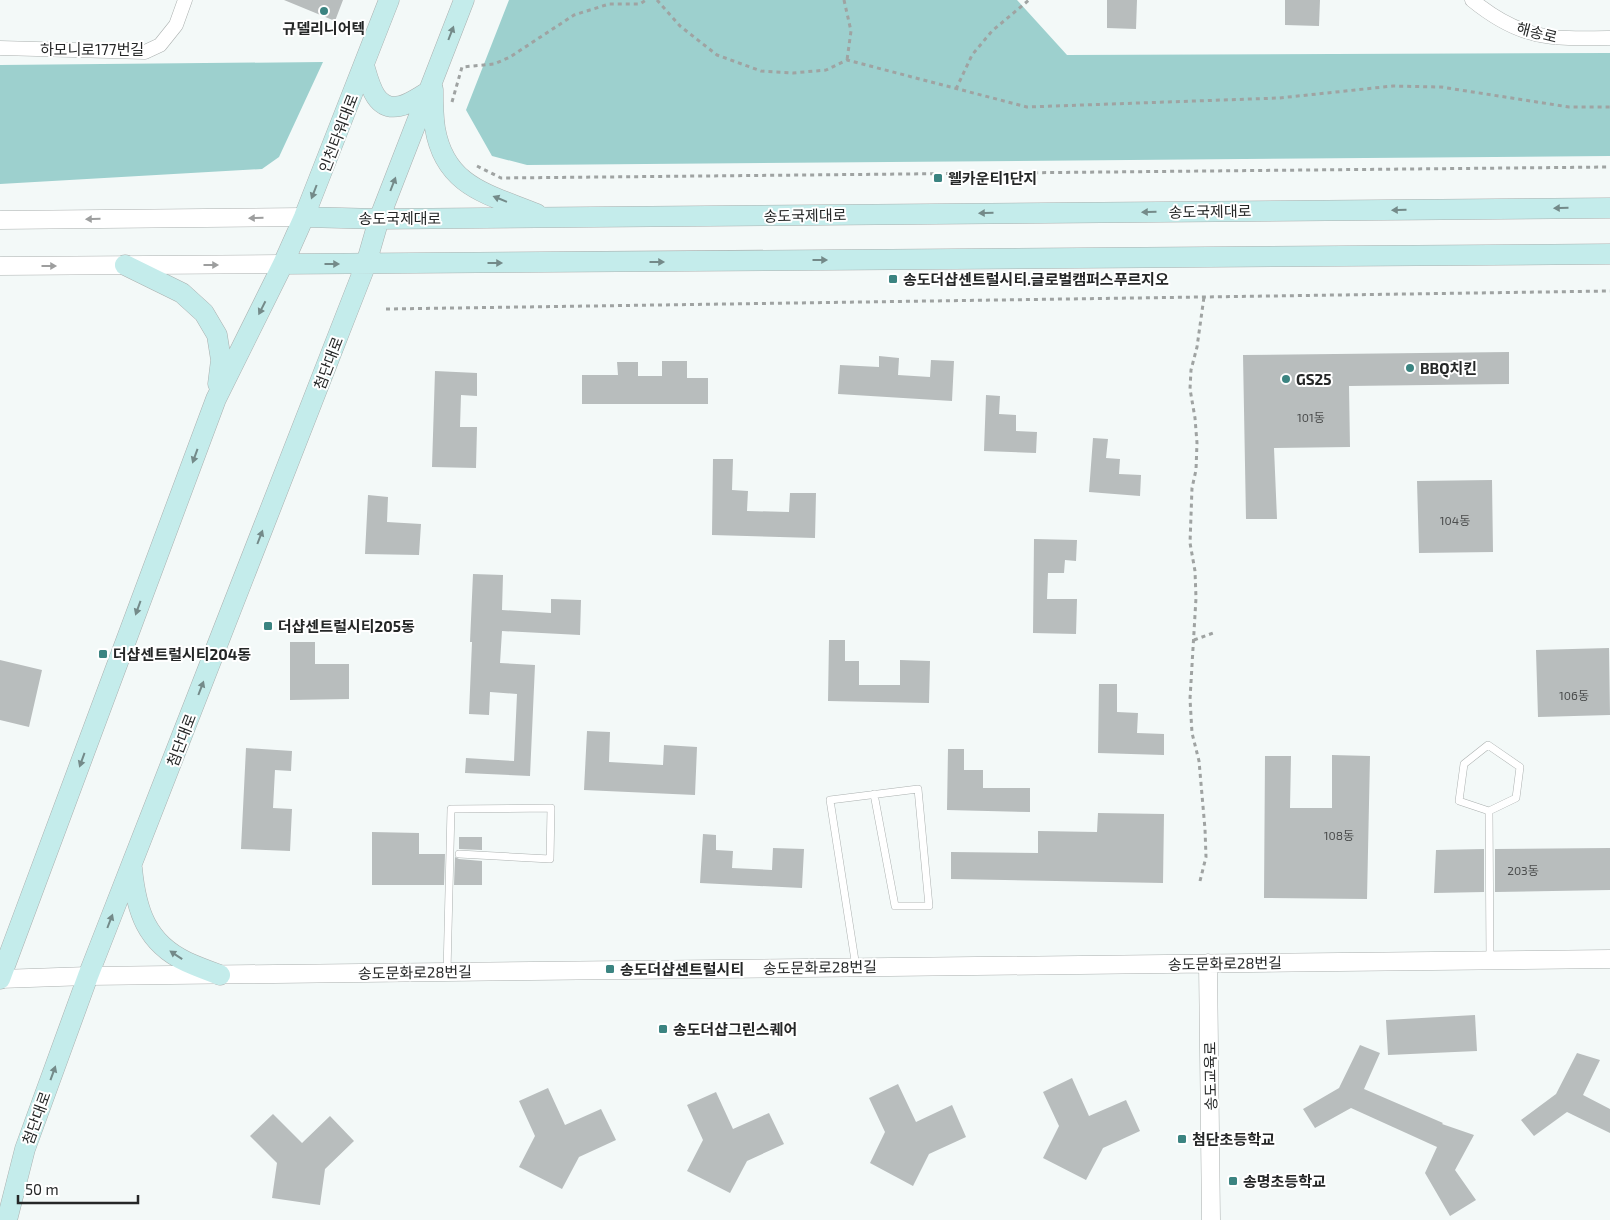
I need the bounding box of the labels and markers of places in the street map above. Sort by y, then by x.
marker: 규델리니어텍 [318,5,330,17]
place label: 규델리니어텍 [283,19,365,37]
place label: 웰카운티1단지 [948,169,1037,187]
marker: 웰카운티1단지 [932,172,944,184]
place label: 송도더샵센트럴시티.글로벌캠퍼스푸르지오 [903,270,1169,288]
marker: 송도더샵센트럴시티.글로벌캠퍼스푸르지오 [887,273,899,285]
place label: BBQ치킨 [1420,359,1477,378]
marker: BBQ치킨 [1404,362,1416,374]
place label: GS25 [1296,370,1332,388]
marker: GS25 [1280,373,1292,385]
place label: 더샵센트럴시티205동 [278,617,415,635]
marker: 더샵센트럴시티205동 [262,620,274,632]
place label: 더샵센트럴시티204동 [113,645,251,663]
marker: 더샵센트럴시티204동 [97,648,109,660]
place label: 송도더샵센트럴시티 [620,960,744,978]
marker: 송도더샵센트럴시티 [604,963,616,975]
place label: 송도더샵그린스퀘어 [673,1020,797,1038]
marker: 송도더샵그린스퀘어 [657,1023,669,1035]
place label: 첨단초등학교 [1192,1130,1275,1148]
marker: 첨단초등학교 [1176,1133,1188,1145]
place label: 송명초등학교 [1243,1172,1326,1190]
marker: 송명초등학교 [1227,1175,1239,1187]

